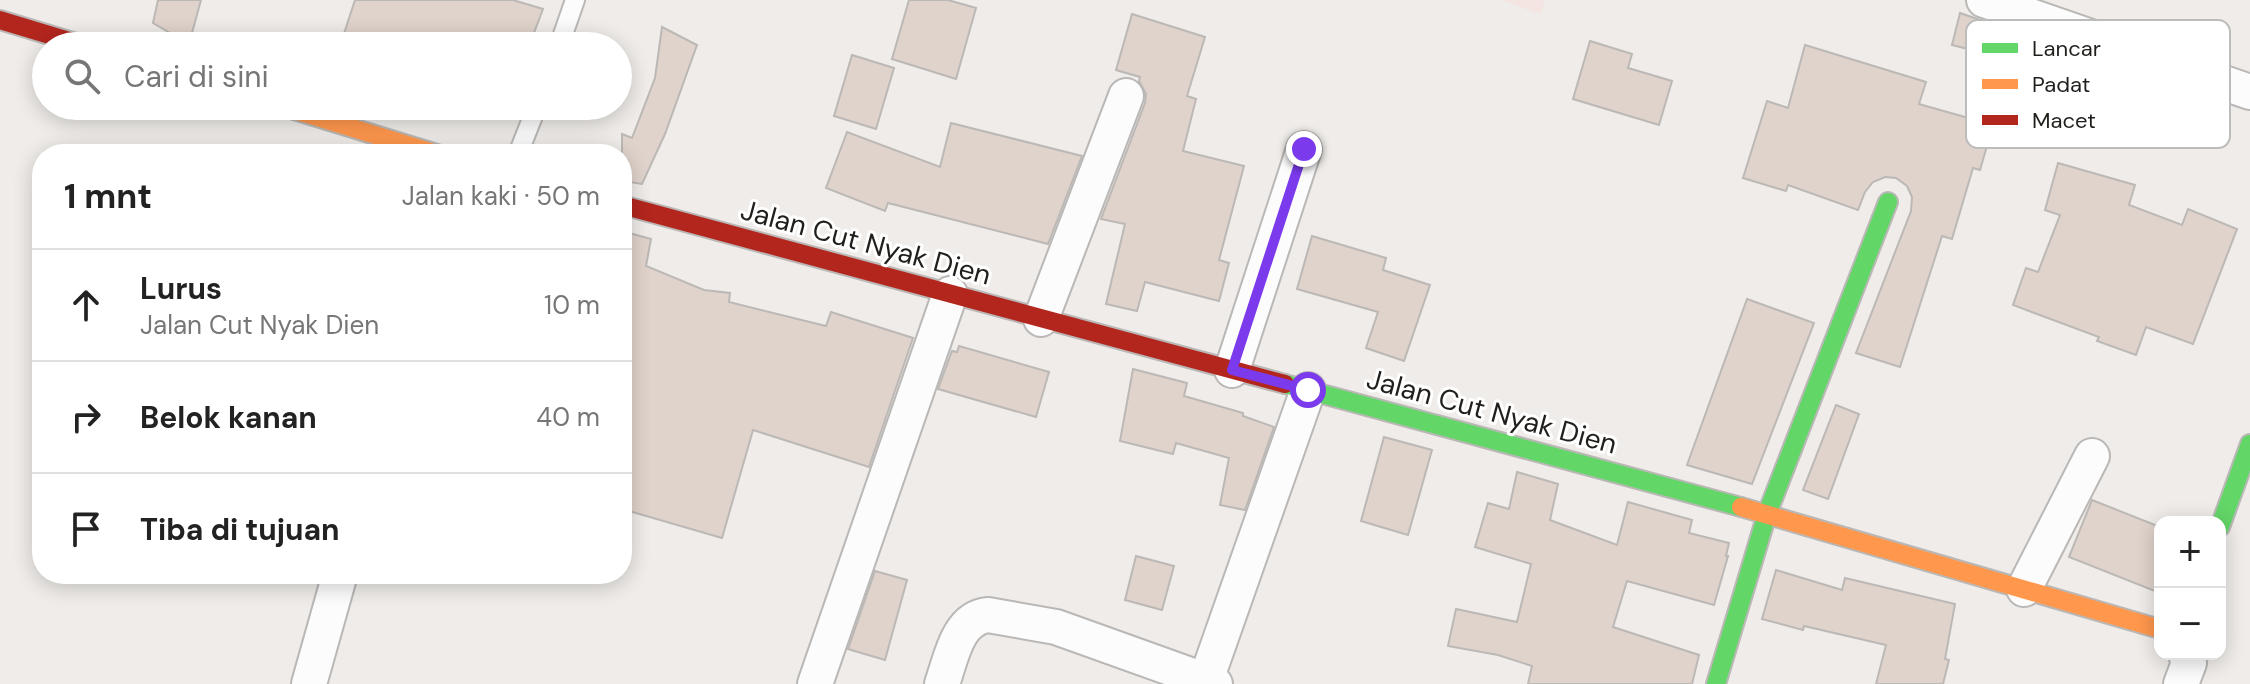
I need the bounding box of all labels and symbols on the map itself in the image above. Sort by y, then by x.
legend [1966,20,2230,148]
text: Lancar [2032,34,2101,63]
text: Padat [2032,70,2090,99]
text: Macet [2032,106,2096,135]
route end [1286,131,1322,167]
street label: Jalan Cut Nyak Dien [737,191,995,294]
street label: Jalan Cut Nyak Dien [1363,360,1621,463]
route start [1290,372,1326,408]

